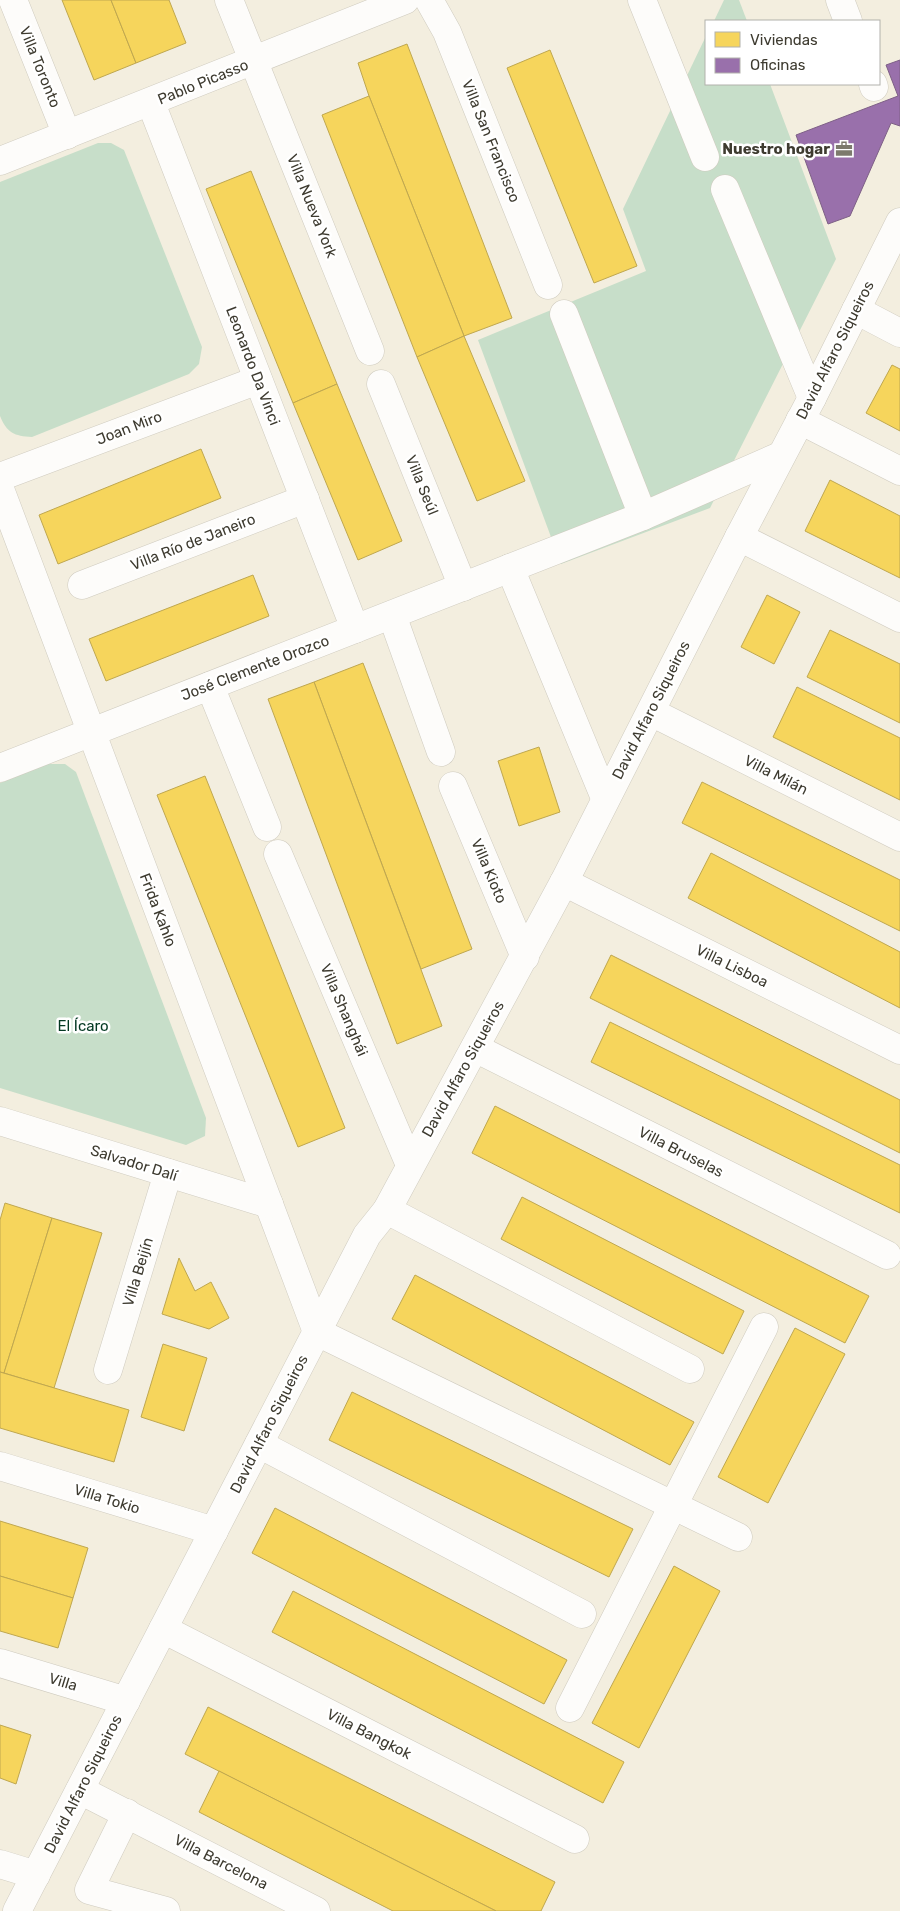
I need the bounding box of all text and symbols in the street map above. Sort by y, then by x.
legend [705,20,880,85]
street label: Villa Toronto [16,24,64,110]
text: Viviendas [750,31,818,49]
street label: Pablo Picasso [155,56,251,108]
text: Oficinas [750,56,806,74]
street label: Villa San Francisco [458,77,524,205]
office icon: Nuestro hogar [834,139,854,159]
place label: Nuestro hogar [722,140,830,158]
street label: Villa Nueva York [283,152,341,261]
street label: David Alfaro Siqueiros [792,278,878,422]
street label: Leonardo Da Vinci [222,304,284,428]
street label: Joan Miro [94,407,164,449]
street label: Villa Seúl [402,452,442,518]
street label: Villa Río de Janeiro [128,510,258,574]
street label: José Clemente Orozco [178,631,332,705]
street label: David Alfaro Siqueiros [608,638,694,782]
street label: Villa Milán [741,751,811,799]
street label: Villa Kioto [467,836,511,906]
street label: Frida Kahlo [136,871,180,949]
street label: Villa Lisboa [693,941,771,991]
street label: Villa Shanghái [316,961,372,1059]
street label: David Alfaro Siqueiros [418,997,508,1140]
park label: El Ícaro [57,1017,109,1035]
street label: Villa Bruselas [635,1123,727,1181]
street label: Salvador Dalí [88,1141,181,1185]
street label: Villa Beijín [119,1235,157,1309]
street label: David Alfaro Siqueiros [226,1352,312,1496]
street label: Villa Tokio [72,1480,142,1518]
street label: Villa [47,1669,79,1695]
street label: Villa Bangkok [324,1705,415,1763]
street label: David Alfaro Siqueiros [40,1712,126,1856]
street label: Villa Barcelona [171,1831,271,1893]

